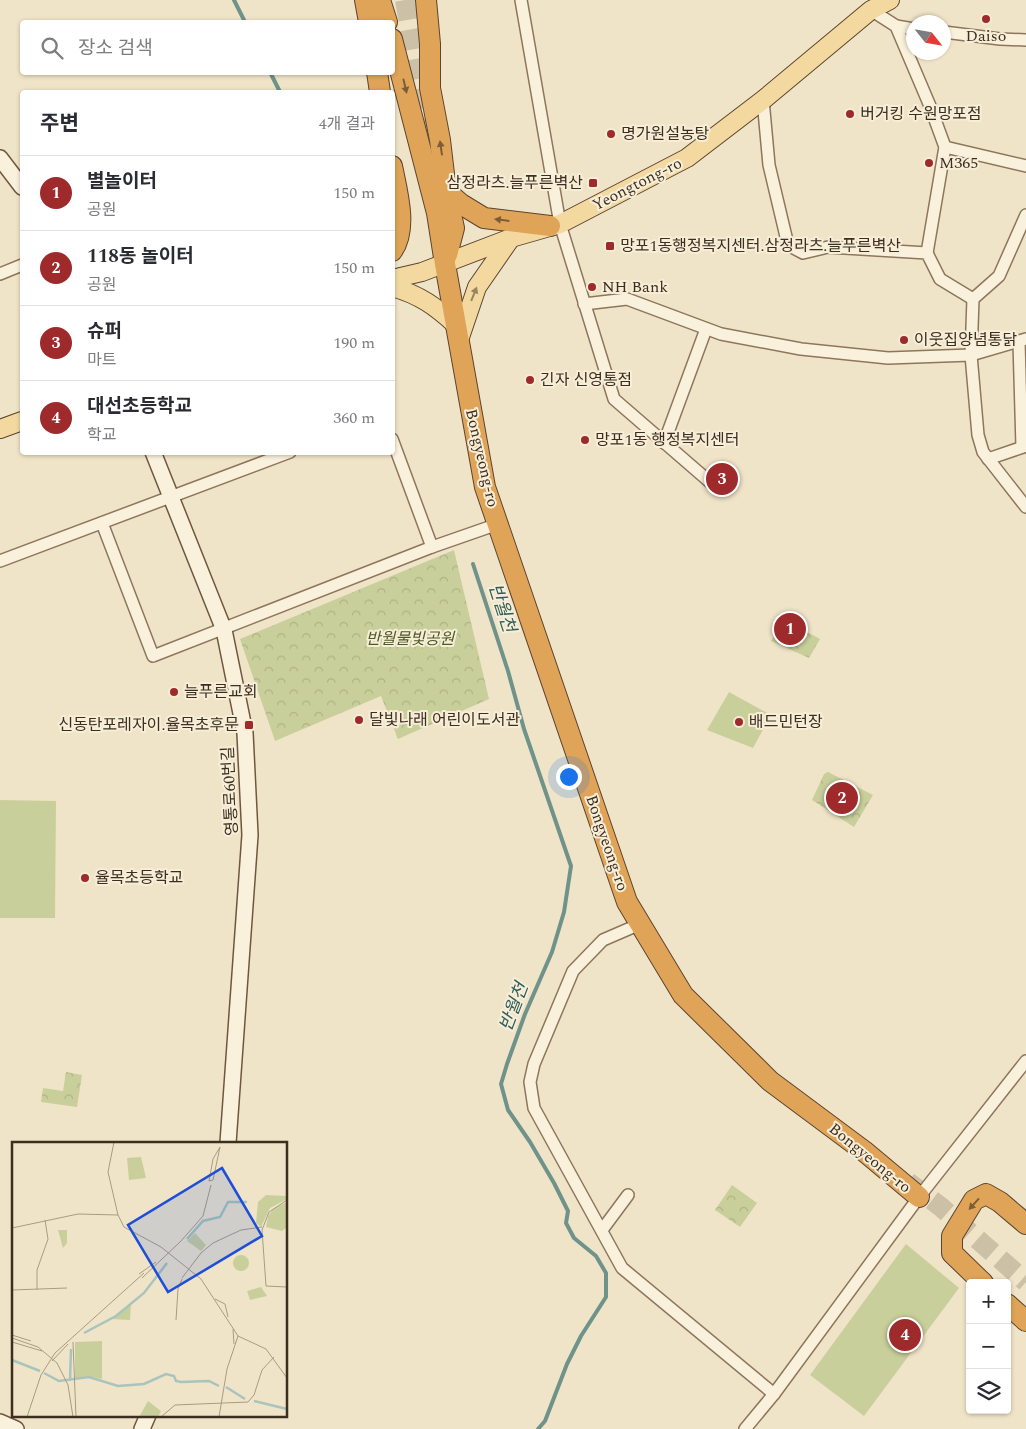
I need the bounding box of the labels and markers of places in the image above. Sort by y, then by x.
marker: Daiso [980,13,992,25]
place label: Daiso [966,24,1006,48]
place label: 버거킹 수원망포점 [860,102,982,126]
marker: 버거킹 수원망포점 [844,108,856,120]
place label: 명가원설농탕 [621,122,710,146]
marker: 명가원설농탕 [605,128,617,140]
place label: M365 [939,151,978,175]
marker: M365 [923,157,935,169]
place label: 삼정라츠.늘푸른벽산 [447,171,583,195]
marker: 삼정라츠.늘푸른벽산 [587,177,599,189]
place label: 망포1동행정복지센터.삼정라츠.늘푸른벽산 [620,234,901,258]
marker: 망포1동행정복지센터.삼정라츠.늘푸른벽산 [604,240,616,252]
place label: NH Bank [602,275,668,299]
marker: NH Bank [586,281,598,293]
place label: 이웃집양념통닭 [914,328,1017,352]
marker: 이웃집양념통닭 [898,334,910,346]
place label: 긴자 신영통점 [540,368,632,392]
marker: 긴자 신영통점 [524,374,536,386]
place label: 망포1동 행정복지센터 [595,428,739,452]
marker: 망포1동 행정복지센터 [579,434,591,446]
pin: 3 [706,460,738,498]
pin: 1 [774,610,806,648]
place label: 늘푸른교회 [184,680,258,704]
marker: 늘푸른교회 [168,686,180,698]
place label: 달빛나래 어린이도서관 [369,708,520,732]
place label: 배드민턴장 [749,710,823,734]
place label: 신동탄포레자이.율목초후문 [58,713,239,737]
marker: 달빛나래 어린이도서관 [353,714,365,726]
marker: 배드민턴장 [733,716,745,728]
marker: 신동탄포레자이.율목초후문 [243,719,255,731]
pin: 2 [826,779,858,817]
place label: 율목초등학교 [95,866,183,890]
marker: 율목초등학교 [79,872,91,884]
pin: 4 [889,1316,921,1354]

